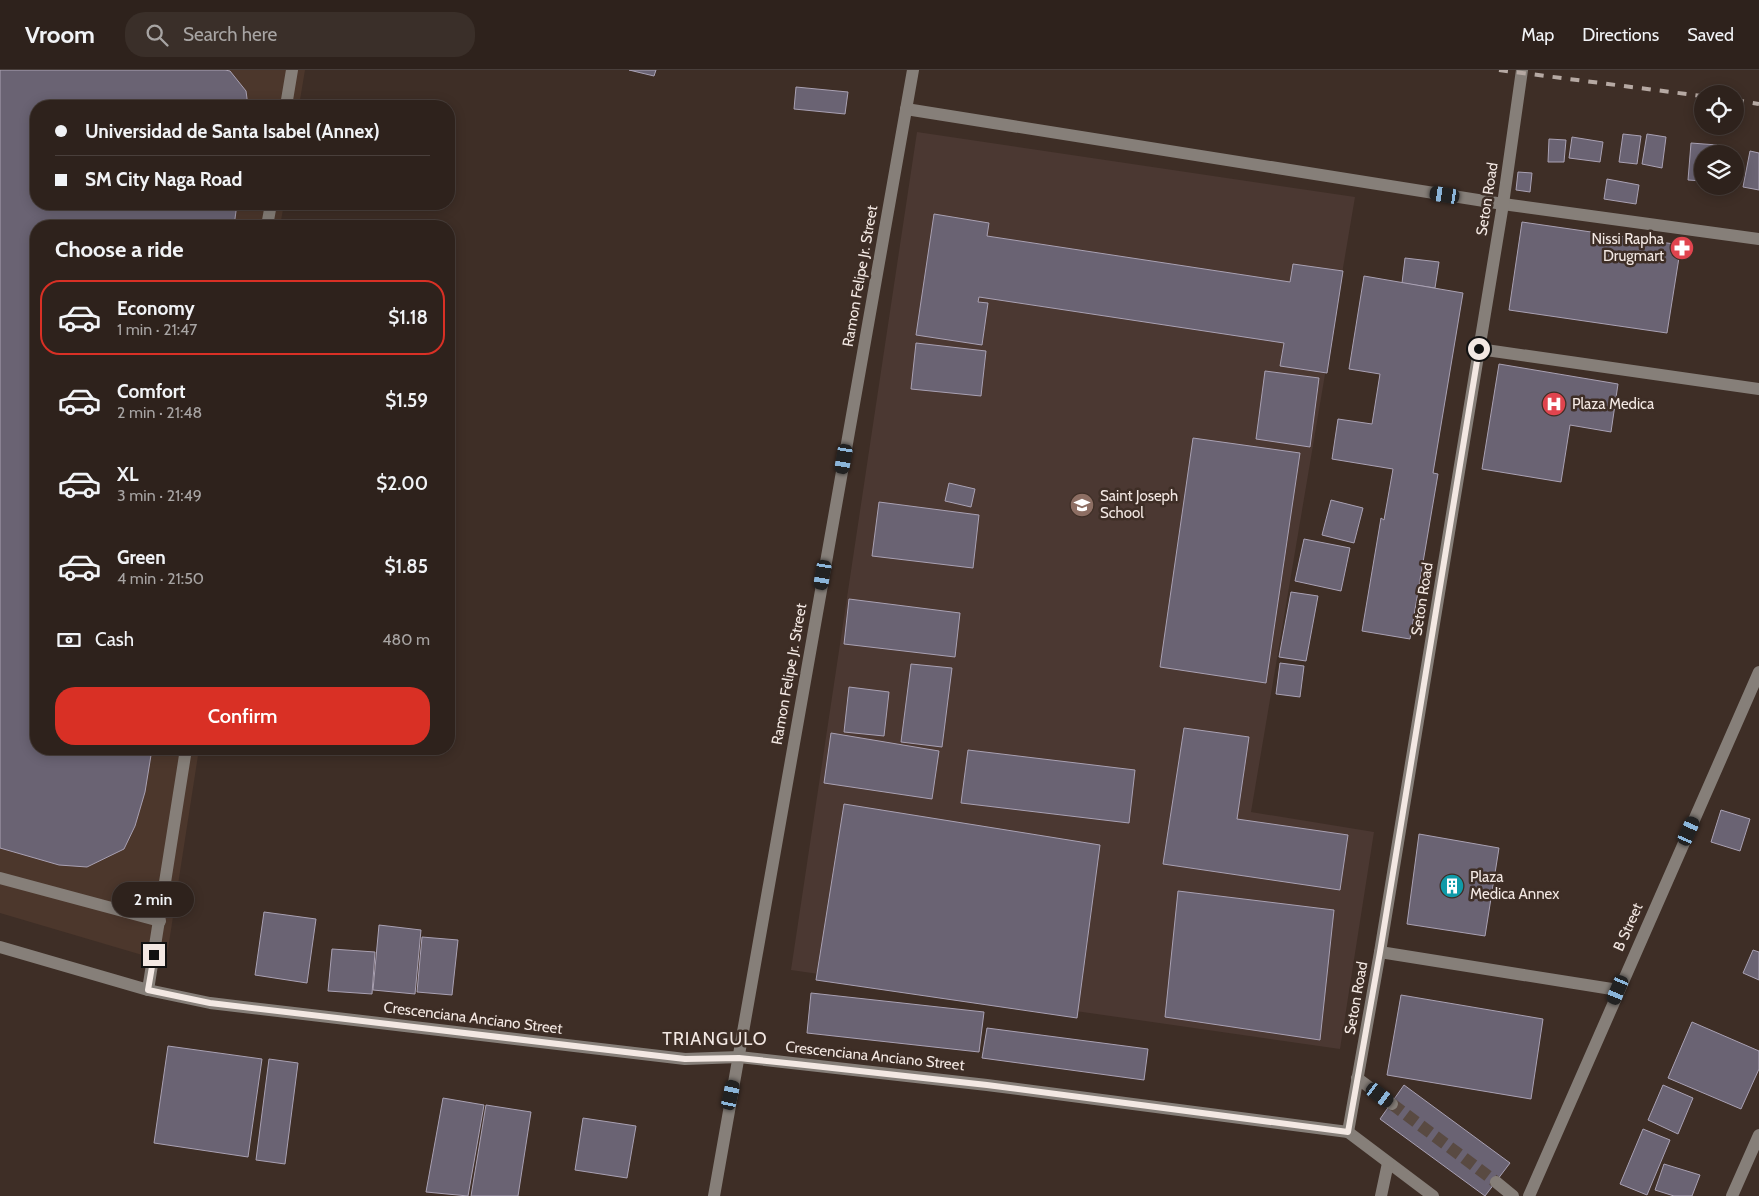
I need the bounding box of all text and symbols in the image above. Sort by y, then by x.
search box [125,12,475,57]
text: Vroom [25,20,95,49]
icon: search [143,21,171,49]
text: Search here [183,23,277,46]
text: Map [1521,24,1554,46]
text: Directions [1582,24,1659,46]
text: Saved [1687,24,1734,46]
map controls [1694,85,1744,195]
button: locate [1694,85,1744,135]
text: Universidad de Santa Isabel (Annex) [85,120,380,143]
button: layers [1694,145,1744,195]
street label: Seton Road [1472,161,1502,237]
text: SM City Naga Road [85,168,242,191]
car [1429,185,1460,205]
street label: Ramon Felipe Jr. Street [839,204,881,348]
place label: Nissi Rapha Drugmart [1592,230,1665,265]
pharmacy icon: Nissi Rapha Drugmart [1669,235,1695,261]
text: Choose a ride [55,236,184,263]
icon: car [57,295,102,340]
text: Economy [117,297,195,320]
text: $1.18 [388,306,428,329]
text: 1 min · 21:47 [117,320,197,339]
route start [1468,338,1490,360]
icon: car [57,378,102,423]
text: Comfort [117,380,186,403]
text: $1.59 [385,389,428,412]
hospital icon: Plaza Medica [1541,391,1567,417]
place label: Plaza Medica [1572,395,1655,413]
text: 2 min · 21:48 [117,403,202,422]
car [834,443,853,475]
icon: car [57,461,102,506]
text: XL [117,463,138,486]
text: $2.00 [376,472,428,495]
text: 3 min · 21:49 [117,486,202,505]
place label: Saint Joseph School [1100,487,1178,522]
school or university icon: Saint Joseph School [1069,492,1095,518]
icon: car [57,544,102,589]
text: Green [117,546,166,569]
text: $1.85 [384,555,428,578]
car [813,559,832,591]
street label: Seton Road [1407,561,1437,637]
text: 4 min · 21:50 [117,569,204,588]
street label: Ramon Felipe Jr. Street [768,602,810,746]
icon: cash [55,626,83,654]
text: Cash [95,628,134,651]
text: 480 m [382,630,430,649]
button: Confirm [55,687,430,745]
car [1676,814,1701,848]
place label: Plaza Medica Annex [1470,868,1559,903]
building icon: Plaza Medica Annex [1439,873,1465,899]
callout: 2 min [113,882,195,918]
text: 2 min [134,890,172,909]
street label: B Street [1609,900,1647,954]
route end [143,944,165,966]
street label: Seton Road [1341,960,1371,1036]
car [1605,973,1630,1007]
street label: Crescenciana Anciano Street [383,998,563,1038]
district label: TRIANGULO [662,1028,768,1050]
street label: Crescenciana Anciano Street [785,1038,965,1074]
car [720,1079,741,1111]
car [1363,1080,1396,1110]

